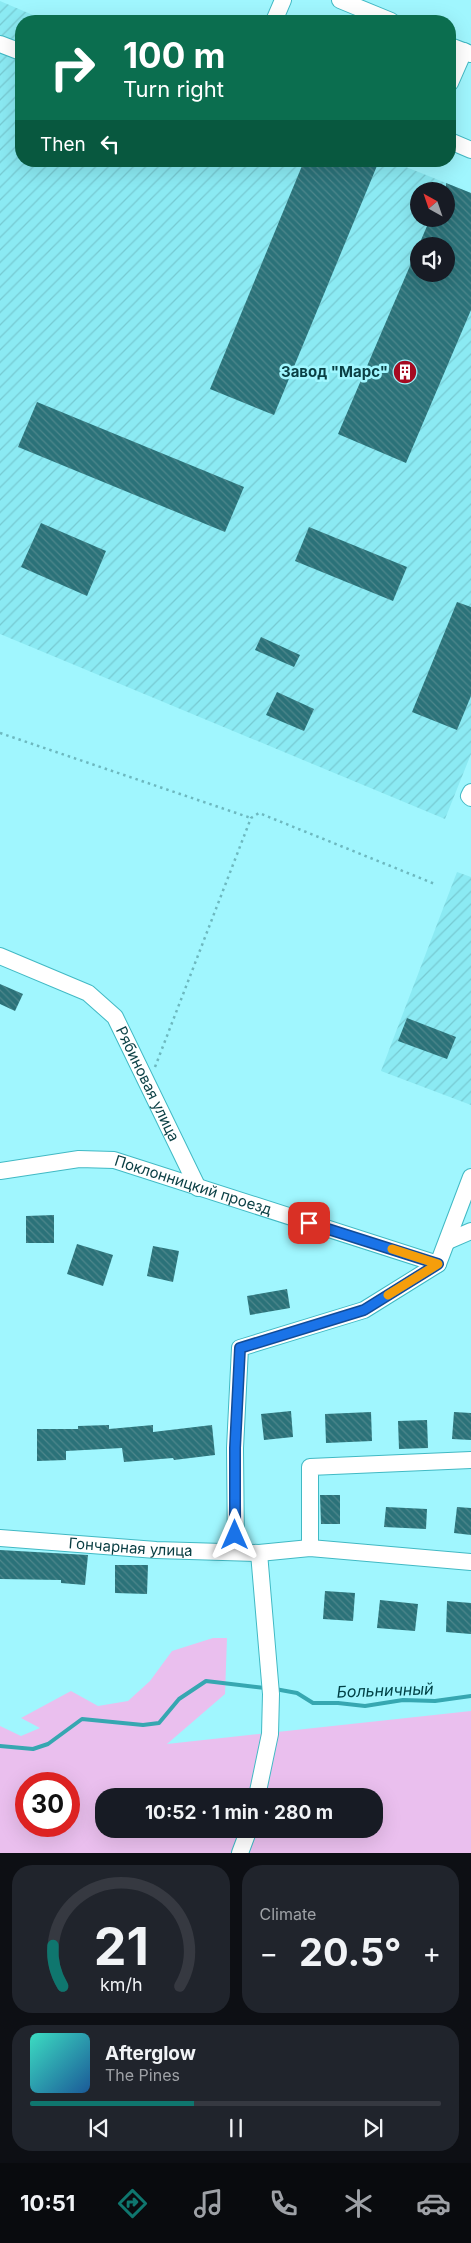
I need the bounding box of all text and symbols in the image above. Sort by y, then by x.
text: 100 m [123,34,226,76]
icon: right [40,35,105,100]
text: Turn right [123,76,224,102]
icon: left [96,130,124,158]
text: Then [40,133,86,156]
north arrow [410,182,455,228]
map controls [410,182,455,282]
button: sound [410,237,455,282]
building icon: Завод "Марс" [392,359,418,385]
place label: Завод "Марс" [281,362,388,381]
street label: Рябиновая улица [112,1023,184,1144]
street label: Поклонницкий проезд [112,1151,274,1219]
pin [288,1202,330,1244]
icon: arrive [295,1209,323,1237]
position arrow [208,1508,260,1560]
street label: Гончарная улица [68,1533,193,1560]
water label: Больничный [336,1678,434,1702]
speed limit sign: 30 [15,1772,80,1837]
text: 10:52 · 1 min · 280 m [145,1801,333,1824]
text: Climate [260,1904,316,1924]
text: 21 [93,1915,148,1978]
text: 20.5° [299,1929,401,1975]
text: − [260,1936,278,1970]
text: + [422,1936,441,1970]
text: km/h [100,1974,142,1995]
text: Afterglow [105,2042,196,2065]
text: The Pines [105,2065,180,2085]
icon: previous [85,2114,113,2142]
icon: pause [222,2114,250,2142]
icon: next [359,2114,387,2142]
icon: directions [115,2186,150,2221]
icon: music [191,2186,226,2221]
icon: phone [266,2186,301,2221]
icon: climate [341,2186,376,2221]
icon: car [416,2186,451,2221]
text: 10:51 [20,2190,75,2216]

